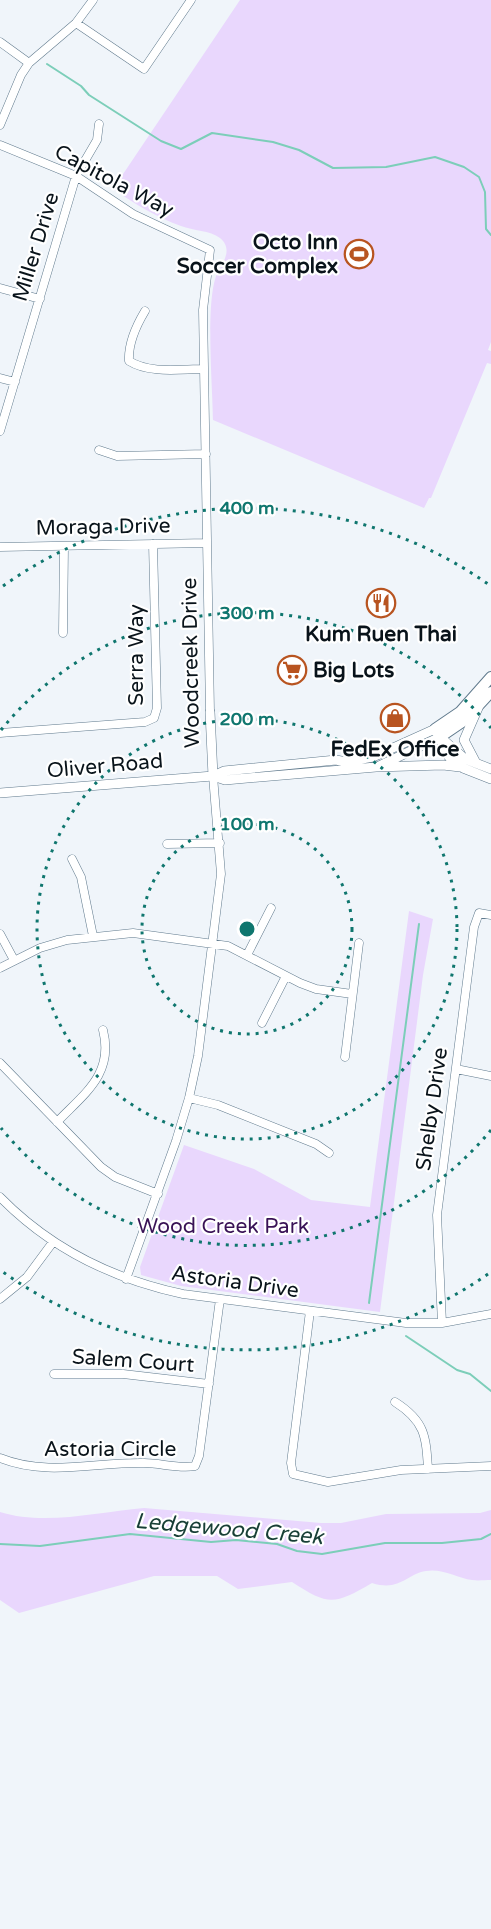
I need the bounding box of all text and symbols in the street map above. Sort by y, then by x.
street label: Capitola Way [50,139,178,223]
street label: Miller Drive [8,189,64,305]
place label: Octo Inn Soccer Complex [177,230,338,279]
sports icon: Octo Inn Soccer Complex [343,238,375,270]
text: 400 m [219,497,275,519]
street label: Moraga Drive [35,513,171,541]
street label: Woodcreek Drive [177,577,205,748]
restaurant icon: Kum Ruen Thai [365,587,397,619]
text: 300 m [219,602,275,624]
street label: Serra Way [124,604,149,706]
place label: Kum Ruen Thai [305,622,457,647]
supermarket icon: Big Lots [276,654,308,686]
place label: Big Lots [313,658,394,683]
shop icon: FedEx Office [379,702,411,734]
text: 200 m [219,708,275,730]
place label: FedEx Office [331,737,459,762]
street label: Oliver Road [46,748,164,784]
text: 100 m [219,813,275,835]
centre of rings [237,919,257,939]
street label: Shelby Drive [411,1046,453,1172]
park label: Wood Creek Park [137,1214,309,1239]
street label: Astoria Drive [170,1261,301,1303]
street label: Salem Court [71,1344,195,1378]
street label: Astoria Circle [44,1437,176,1462]
water label: Ledgewood Creek [134,1508,326,1550]

